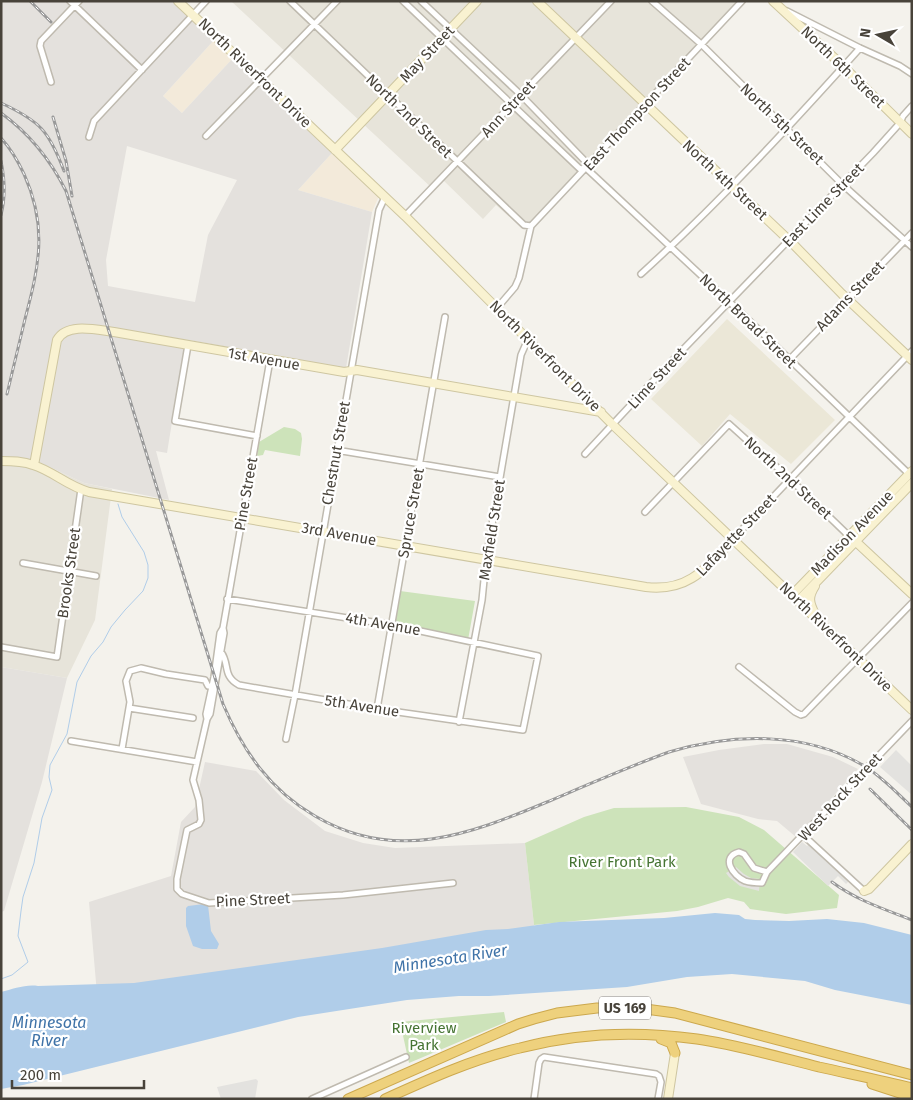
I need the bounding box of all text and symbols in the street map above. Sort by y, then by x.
north arrow [853,10,903,60]
street label: North Riverfront Drive [195,14,315,132]
street label: May Street [396,21,458,86]
street label: North 6th Street [797,22,889,112]
street label: East Thompson Street [580,53,695,174]
street label: North 2nd Street [362,70,456,162]
street label: Ann Street [477,77,539,141]
street label: North 5th Street [736,80,828,169]
street label: North 4th Street [679,136,772,224]
street label: East Lime Street [778,159,868,251]
street label: Adams Street [812,257,888,335]
street label: North Broad Street [696,270,801,372]
street label: North Riverfront Drive [486,297,604,415]
street label: Lime Street [624,343,690,412]
street label: 1st Avenue [227,344,301,374]
street label: Chestnut Street [318,399,354,506]
street label: North 2nd Street [741,433,836,523]
street label: Pine Street [231,455,261,532]
street label: Spruce Street [394,466,428,560]
street label: Maxfield Street [475,478,509,582]
street label: Madison Avenue [807,487,897,579]
street label: Lafayette Street [692,490,780,580]
street label: 3rd Avenue [300,519,378,549]
street label: Brooks Street [54,526,84,619]
street label: North Riverfront Drive [776,578,896,696]
street label: 4th Avenue [344,609,422,639]
street label: 5th Avenue [323,691,401,721]
street label: West Rock Street [795,749,886,845]
park label: River Front Park [568,853,676,871]
street label: Pine Street [215,889,291,911]
water label: Minnesota River [392,940,509,977]
road number: US 169 [599,996,651,1020]
water label: Minnesota River [12,1013,86,1050]
park label: Riverview Park [391,1019,457,1054]
scale bar [12,1058,145,1090]
text: 200 m [20,1066,61,1084]

